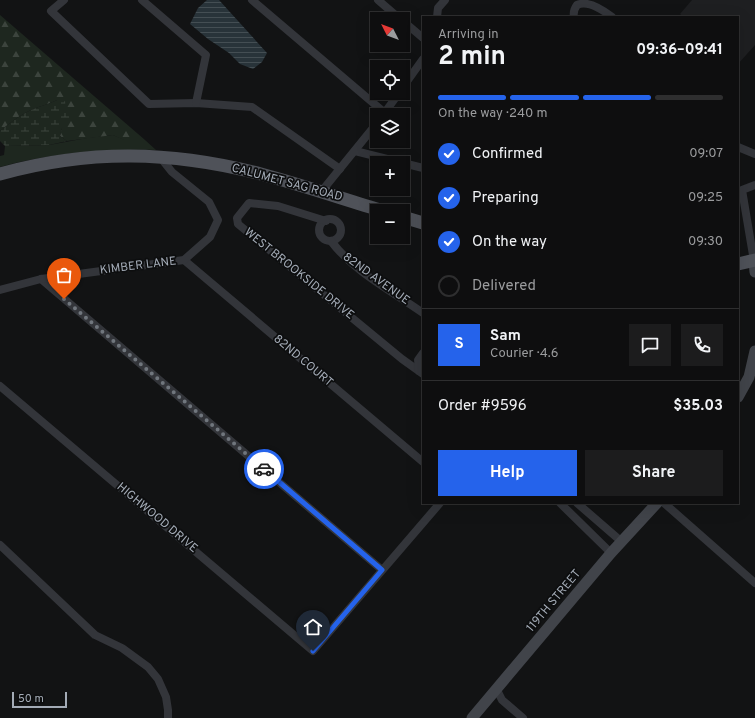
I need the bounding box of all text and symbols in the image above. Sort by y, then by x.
north arrow [370,12,410,52]
map controls [370,12,410,244]
text: Arriving in [438,27,499,43]
text: 2 min [438,41,506,74]
text: 09:36–09:41 [636,41,723,60]
button: locate [370,60,410,100]
text: On the way · 240 m [438,106,547,122]
button: layers [370,108,410,148]
icon: check [438,143,460,165]
text: Confirmed [472,145,543,164]
text: 09:07 [689,146,723,162]
button: + [370,156,410,196]
street label: CALUMET SAG ROAD [230,160,344,206]
icon: check [438,187,460,209]
text: Preparing [472,189,539,208]
text: 09:25 [688,190,723,206]
button: − [370,204,410,244]
street label: WEST BROOKSIDE DRIVE [241,225,357,323]
icon: check [438,231,460,253]
text: On the way [472,233,547,252]
text: 09:30 [688,234,723,250]
street label: 82ND AVENUE [339,249,413,309]
street label: KIMBER LANE [99,253,177,279]
pin [47,258,81,299]
icon: bag [53,264,75,286]
text: Delivered [472,277,536,296]
button: chat [629,324,671,366]
button: phone [681,324,723,366]
text: Sam [490,327,521,346]
street label: 82ND COURT [270,331,336,391]
text: S [454,335,464,354]
text: Courier · 4.6 [490,346,558,362]
text: Order #9596 [438,397,527,416]
text: $35.03 [673,397,723,416]
courier [244,449,284,489]
button: Help [438,450,577,496]
button: Share [585,450,723,496]
icon: car [253,458,275,480]
street label: HIGHWOOD DRIVE [113,479,201,557]
street label: 119TH STREET [523,566,585,636]
pin [296,610,330,651]
icon: home [302,616,324,638]
scale bar [12,690,67,709]
text: 50 m [18,692,44,706]

